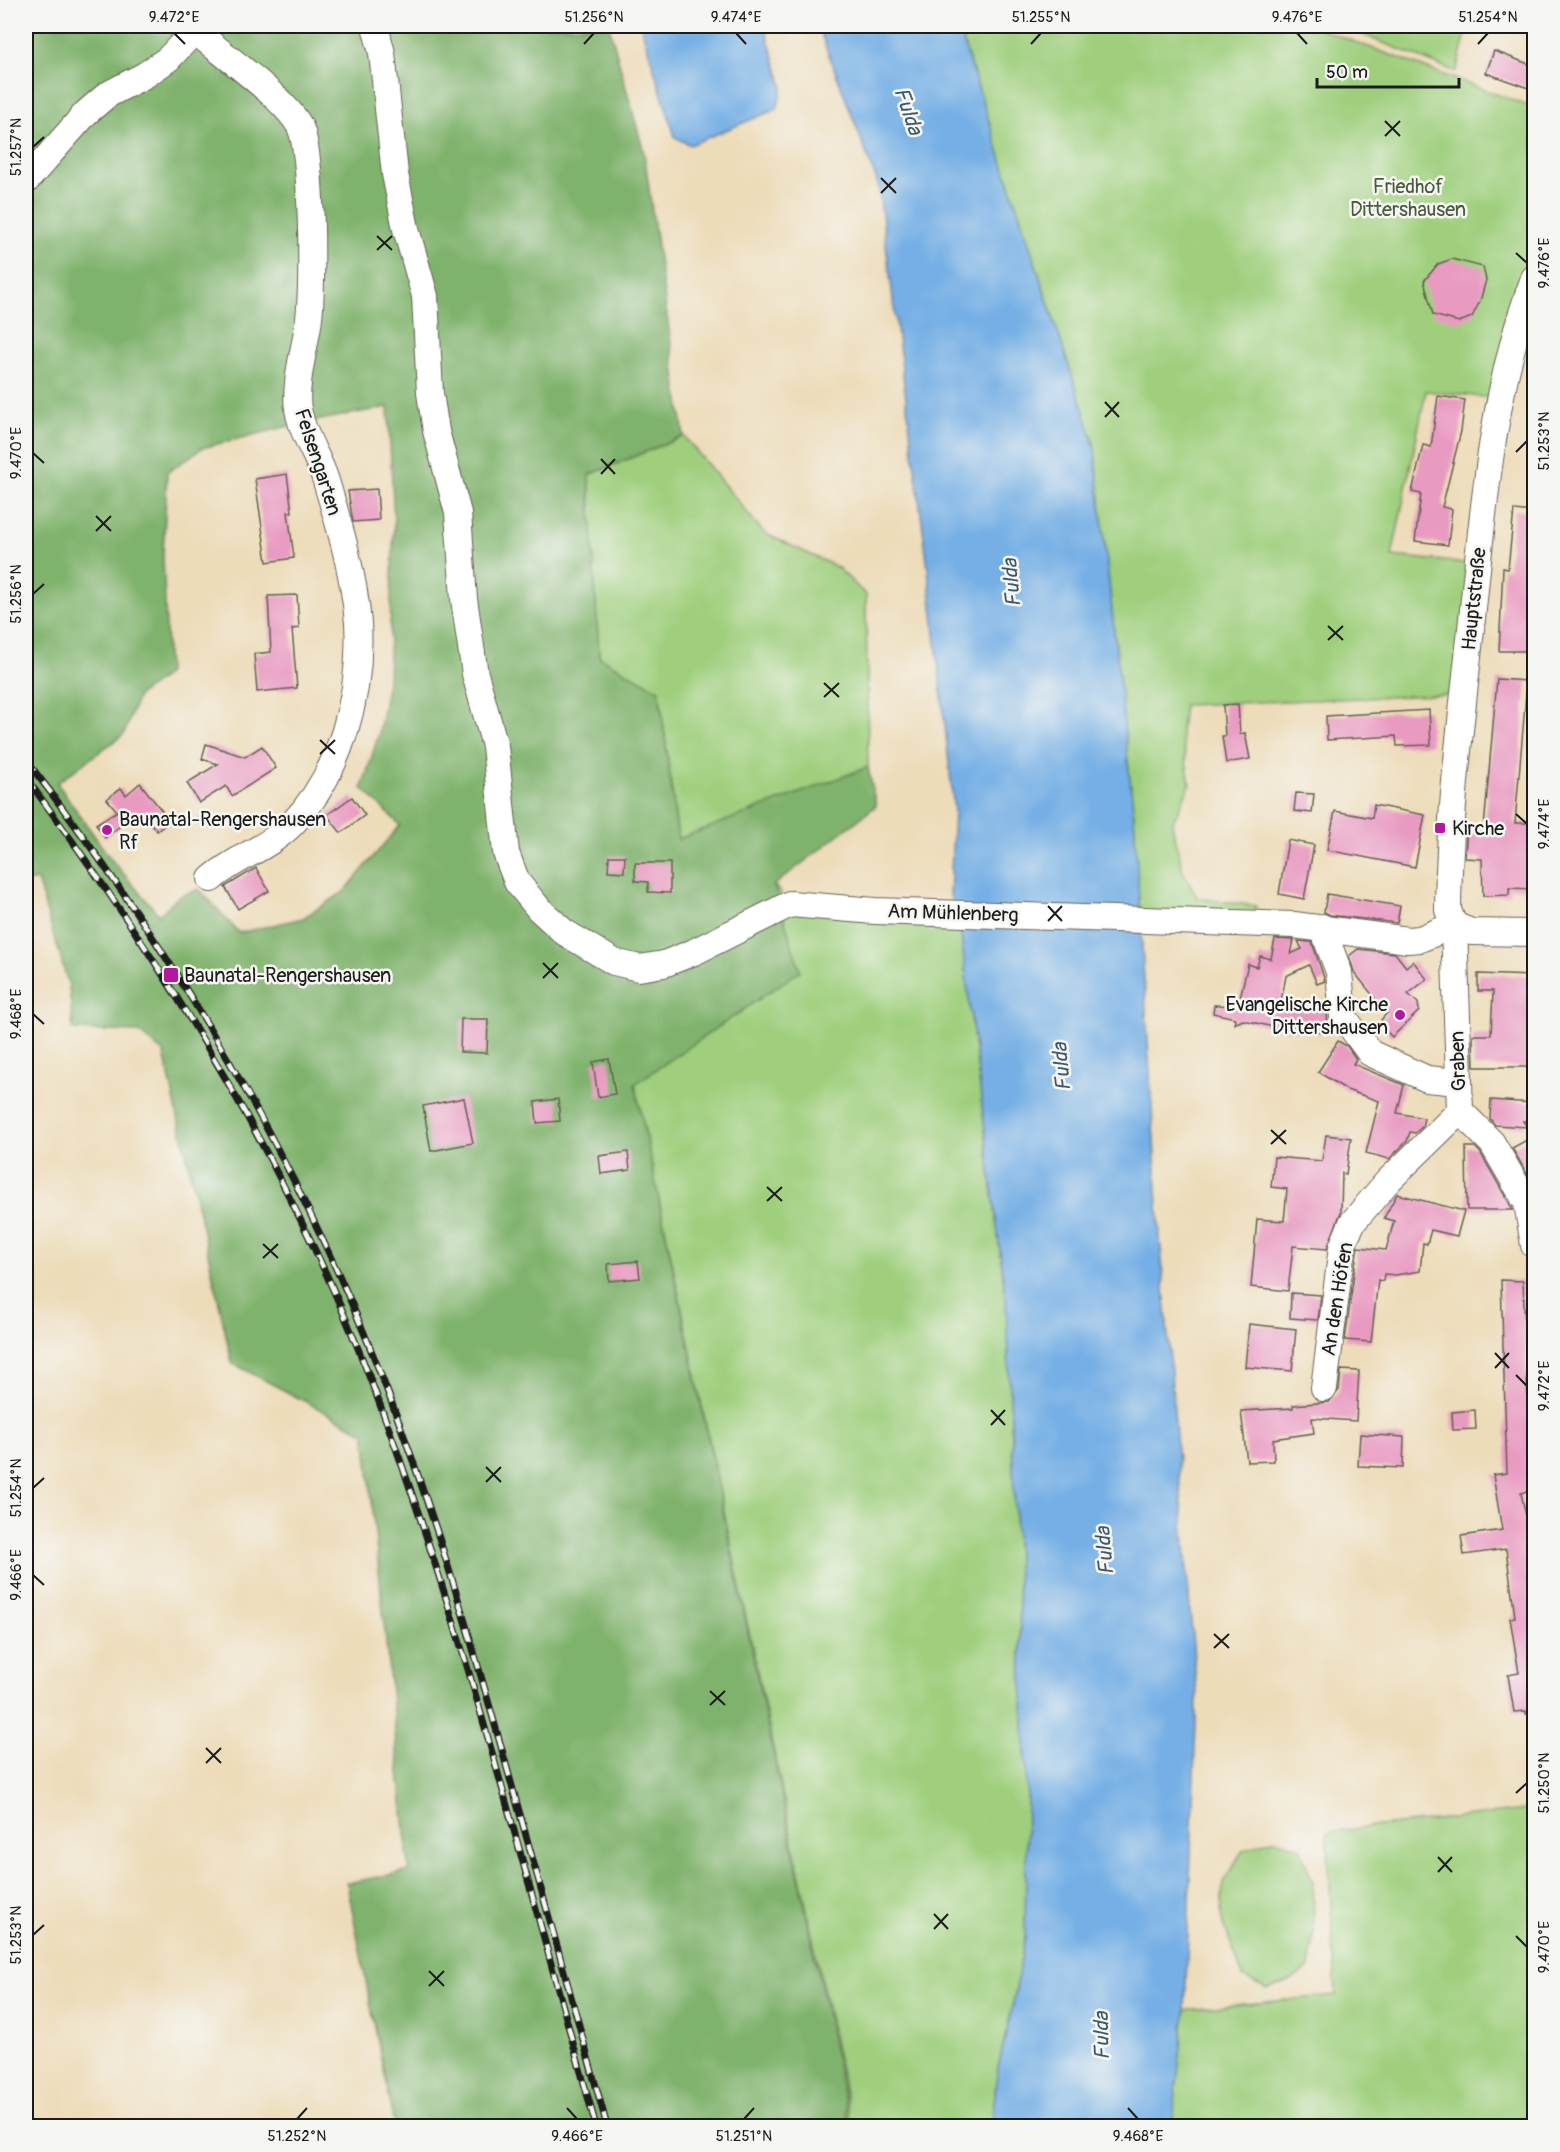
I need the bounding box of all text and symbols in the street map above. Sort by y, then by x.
text: 9.472°E [149,8,199,27]
text: 51.256°N [564,8,624,27]
text: 9.474°E [711,8,762,27]
text: 51.255°N [1012,8,1070,27]
text: 9.476°E [1272,8,1323,27]
text: 51.254°N [1458,8,1518,27]
scale bar [1317,51,1460,89]
text: 50 m [1326,61,1368,84]
water label: Fulda [887,84,929,139]
text: 51.257°N [7,118,26,176]
park label: Friedhof Dittershausen [1350,174,1466,222]
text: 9.476°E [1535,237,1554,288]
street label: Felsengarten [289,405,347,519]
text: 51.253°N [1535,412,1554,470]
text: 9.470°E [7,427,26,479]
street label: Hauptstraße [1456,546,1492,652]
water label: Fulda [996,557,1028,608]
text: 51.256°N [7,564,26,624]
text: 9.474°E [1535,798,1554,849]
place label: Baunatal-Rengershausen Rf [119,807,326,855]
place label: Kirche [1452,816,1504,841]
marker: Kirche [1433,821,1447,835]
marker: Baunatal-Rengershausen Rf [100,823,114,837]
street label: Am Mühlenberg [887,898,1019,928]
place label: Baunatal-Rengershausen [184,963,391,988]
marker: Baunatal-Rengershausen [162,966,180,984]
text: 9.468°E [7,989,26,1039]
place label: Evangelische Kirche Dittershausen [1226,992,1388,1040]
marker: Evangelische Kirche Dittershausen [1393,1008,1407,1022]
street label: Graben [1444,1030,1472,1092]
water label: Fulda [1046,1041,1078,1092]
street label: An den Höfen [1316,1240,1358,1358]
text: 9.472°E [1535,1361,1554,1411]
text: 51.254°N [7,1458,26,1518]
water label: Fulda [1089,1525,1121,1576]
text: 9.466°E [7,1549,26,1601]
text: 51.250°N [1535,1753,1554,1813]
text: 51.253°N [7,1906,26,1964]
text: 9.470°E [1535,1921,1554,1973]
water label: Fulda [1088,2010,1116,2060]
text: 51.252°N [268,2127,326,2146]
text: 9.466°E [551,2127,603,2146]
text: 51.251°N [716,2127,772,2146]
text: 9.468°E [1113,2127,1163,2146]

